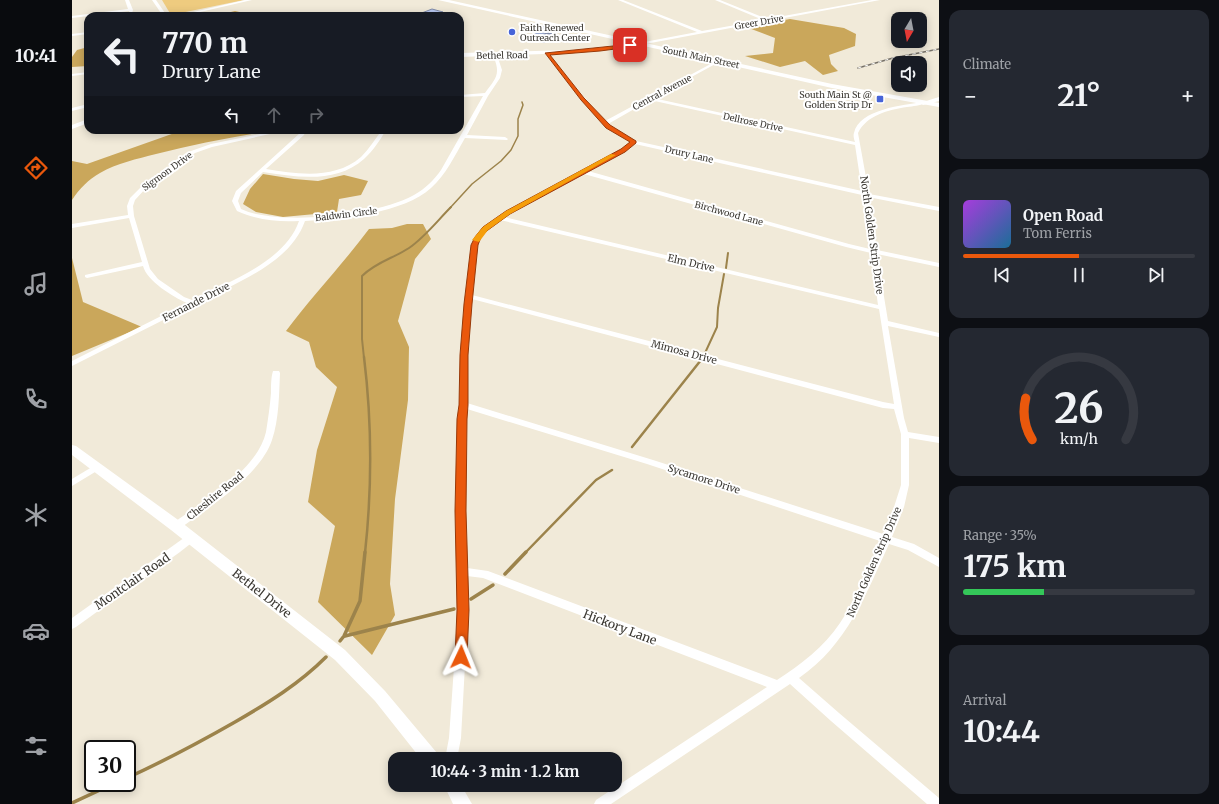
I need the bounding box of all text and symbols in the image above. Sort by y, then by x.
street label: Greer Drive [734,12,785,32]
north arrow [891,12,927,48]
map controls [891,12,927,92]
place label: Faith Renewed Outreach Center [520,22,590,43]
text: 770 m [162,25,248,61]
marker: Faith Renewed Outreach Center [507,27,517,37]
icon: left [96,28,148,80]
pin [613,28,647,62]
icon: arrive [619,34,641,56]
street label: South Main Street [662,43,741,71]
text: 10:41 [15,44,57,67]
street label: Bethel Road [476,49,529,61]
button: sound [891,56,927,92]
text: Climate [963,56,1011,73]
text: Drury Lane [162,60,261,83]
street label: Central Avenue [631,72,694,112]
text: 21° [1057,76,1101,114]
text: − [963,82,978,110]
text: + [1180,82,1195,110]
place label: South Main St @ Golden Strip Dr [799,89,872,110]
marker: South Main St @ Golden Strip Dr [875,94,885,104]
icon: left [221,104,243,126]
icon: ahead [263,104,285,126]
icon: right [305,104,327,126]
street label: Dellrose Drive [722,110,784,134]
street label: Drury Lane [664,143,715,165]
street label: Sigmon Drive [140,149,194,193]
icon: directions [22,154,50,182]
street label: North Golden Strip Drive [857,175,887,295]
street label: Birchwood Lane [694,199,765,227]
street label: Baldwin Circle [314,205,378,223]
text: Open Road [1023,206,1103,225]
text: Tom Ferris [1023,225,1092,242]
street label: Elm Drive [666,251,716,275]
icon: previous [991,264,1013,286]
icon: pause [1068,264,1090,286]
icon: next [1145,264,1167,286]
icon: music [22,270,50,298]
street label: Fernande Drive [160,279,232,325]
street label: Mimosa Drive [650,337,718,367]
text: 26 [1054,382,1104,434]
icon: phone [22,385,50,413]
text: km/h [1060,430,1098,448]
street label: Sycamore Drive [666,461,742,497]
street label: Cheshire Road [184,469,246,523]
icon: climate [22,501,50,529]
street label: North Golden Strip Drive [844,505,904,619]
text: Range · 35% [963,527,1037,544]
text: 175 km [963,547,1067,585]
street label: Montclair Road [91,549,173,613]
street label: Bethel Drive [229,565,295,621]
street label: Hickory Lane [581,606,659,648]
icon: car [22,617,50,645]
position arrow [440,636,482,678]
text: Arrival [963,692,1006,709]
text: 10:44 [963,712,1040,750]
icon: filters [22,732,50,760]
speed limit sign: 30 [84,740,136,792]
text: 10:44 · 3 min · 1.2 km [431,762,579,781]

